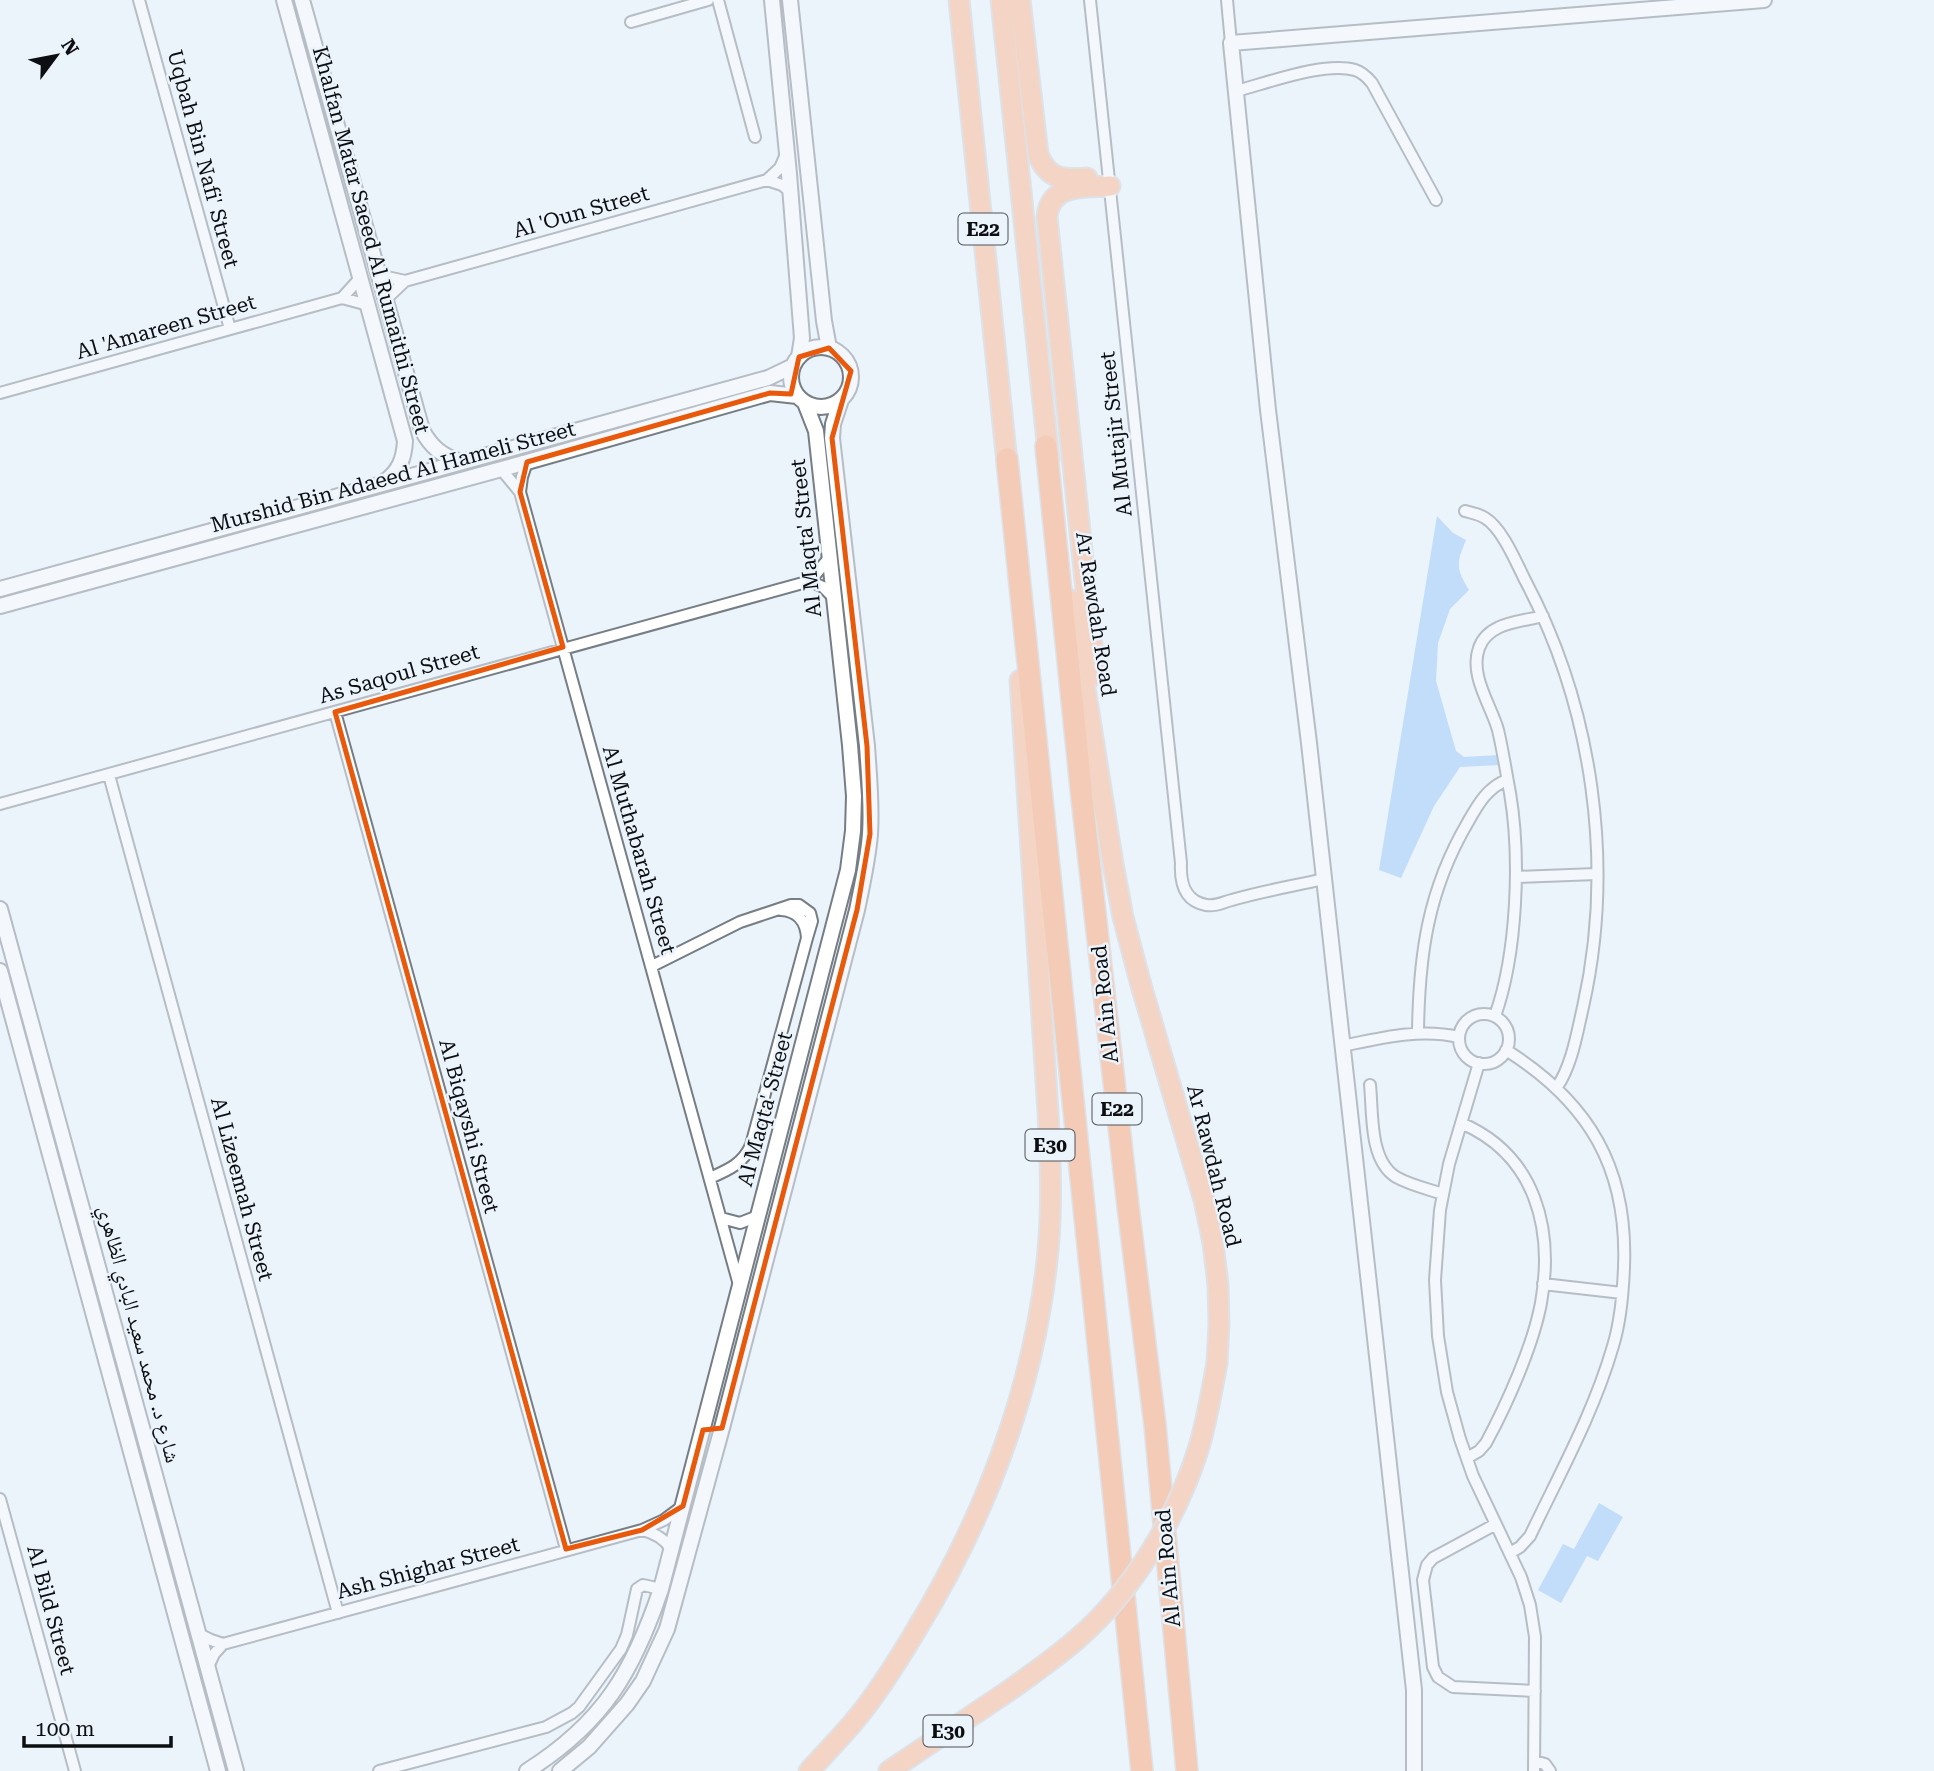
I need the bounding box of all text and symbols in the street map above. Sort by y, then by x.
north arrow [21,21,91,91]
text: N [56,35,84,60]
street label: Khalfan Matar Saeed Al Rumaithi Street [308,44,434,437]
street label: Uqbah Bin Nafi' Street [162,47,244,271]
street label: Al 'Oun Street [510,181,652,243]
road number: E22 [958,214,1007,244]
street label: Al 'Amareen Street [73,290,259,364]
street label: Al Mutajir Street [1095,350,1137,518]
street label: Murshid Bin Adaeed Al Hameli Street [208,417,578,537]
street label: Al Maqta' Street [786,457,826,618]
street label: Ar Rawdah Road [1071,530,1121,698]
street label: As Saqoul Street [316,640,482,708]
street label: Al Muthabarah Street [598,743,680,957]
street label: Al Ain Road [1087,943,1123,1064]
street label: Al Maqta' Street [733,1029,797,1189]
street label: Al Biqayshi Street [434,1036,504,1216]
street label: Ar Rawdah Road [1182,1082,1246,1250]
road number: E22 [1092,1093,1142,1124]
street label: Al Lizeemah Street [206,1095,278,1284]
road number: E30 [1026,1130,1074,1161]
street label: شارع د. محمد سعيد البادي الظاهري [89,1203,185,1466]
street label: Al Ain Road [1151,1507,1185,1628]
street label: Ash Shighar Street [334,1532,522,1604]
street label: Al Bild Street [22,1543,80,1678]
scale bar [24,1704,172,1748]
road number: E30 [923,1716,972,1746]
text: 100 m [35,1717,95,1741]

